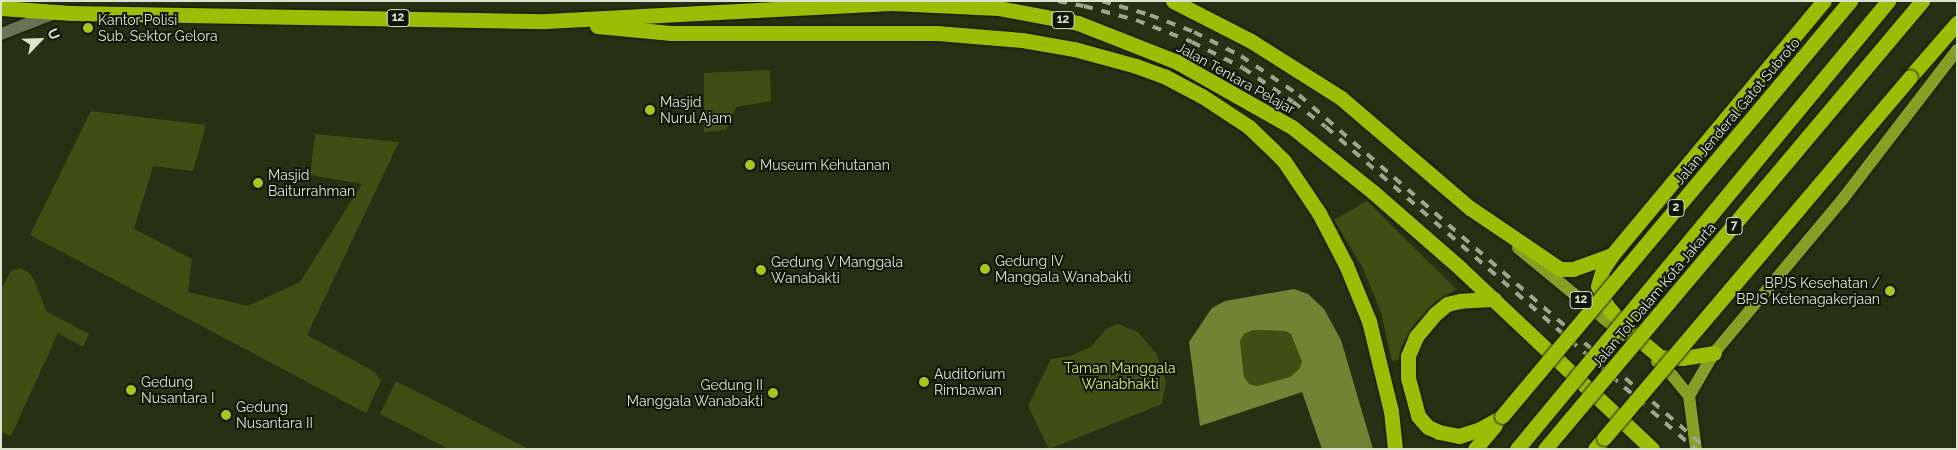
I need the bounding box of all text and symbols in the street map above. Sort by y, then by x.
road number: 12 [386,8,410,28]
road number: 12 [1050,10,1076,30]
place label: Kantor Polisi Sub. Sektor Gelora [98,12,218,44]
north arrow [15,15,65,65]
marker: Kantor Polisi Sub. Sektor Gelora [82,22,94,34]
text: U [44,26,63,42]
street label: Jalan Jenderal Gatot Subroto [1670,34,1804,188]
street label: Jalan Tentara Pelajar [1174,38,1298,118]
place label: Masjid Nurul Ajam [660,94,733,126]
marker: Masjid Nurul Ajam [644,104,656,116]
place label: Museum Kehutanan [760,157,890,173]
marker: Museum Kehutanan [744,159,756,171]
place label: Masjid Baiturrahman [268,167,355,200]
marker: Masjid Baiturrahman [252,177,264,189]
road number: 2 [1667,198,1685,218]
road number: 7 [1725,217,1743,236]
street label: Jalan Tol Dalam Kota Jakarta [1588,219,1720,371]
place label: Gedung IV Manggala Wanabakti [995,253,1132,286]
place label: Gedung V Manggala Wanabakti [771,254,904,286]
marker: Gedung IV Manggala Wanabakti [979,263,991,275]
marker: Gedung V Manggala Wanabakti [755,264,767,276]
place label: BPJS Kesehatan / BPJS Ketenagakerjaan [1736,275,1880,308]
marker: BPJS Kesehatan / BPJS Ketenagakerjaan [1884,285,1896,297]
road number: 12 [1568,290,1594,310]
park label: Taman Manggala Wanabhakti [1064,360,1176,392]
place label: Auditorium Rimbawan [934,366,1005,398]
place label: Gedung Nusantara I [141,374,214,407]
marker: Auditorium Rimbawan [918,376,930,388]
place label: Gedung II Manggala Wanabakti [626,377,763,410]
marker: Gedung Nusantara I [125,384,137,396]
marker: Gedung II Manggala Wanabakti [767,387,779,399]
place label: Gedung Nusantara II [236,399,313,432]
marker: Gedung Nusantara II [220,409,232,421]

